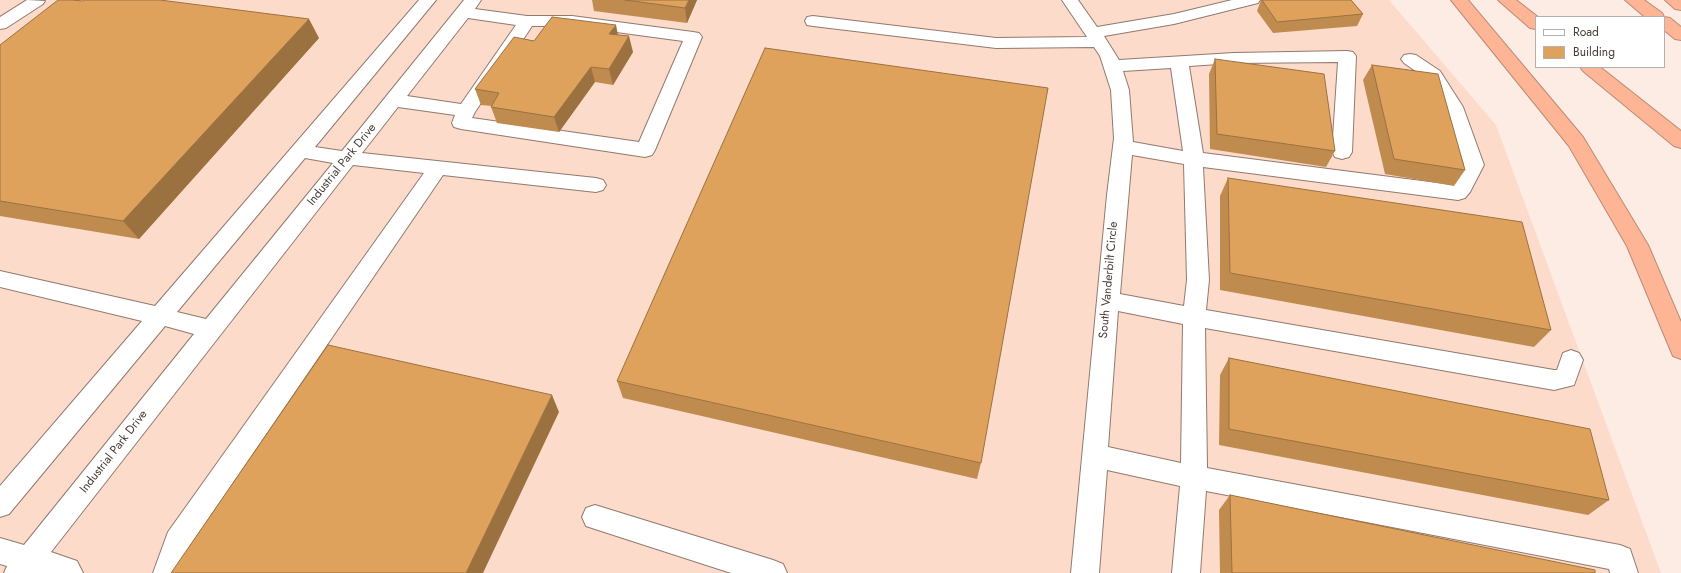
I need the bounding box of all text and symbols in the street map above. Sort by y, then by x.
legend [1535,16,1665,68]
text: Road [1573,23,1599,41]
text: Building [1573,43,1615,61]
street label: Industrial Park Drive [305,121,379,209]
street label: South Vanderbilt Circle [1097,221,1121,339]
street label: Industrial Park Drive [77,408,151,496]

